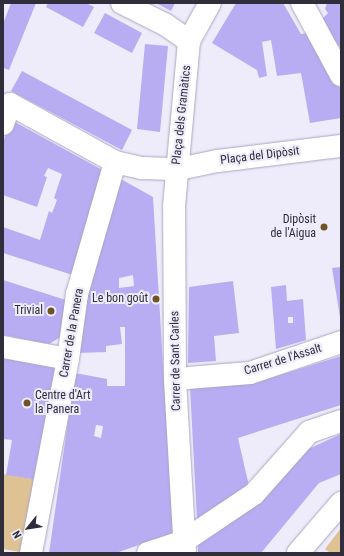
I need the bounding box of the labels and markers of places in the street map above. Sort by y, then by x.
place label: Dipòsit de l'Aigua [270,213,316,241]
marker: Dipòsit de l'Aigua [319,222,329,232]
place label: Le bon goût [92,292,148,306]
marker: Le bon goût [151,294,161,304]
place label: Trivial [14,304,43,318]
marker: Trivial [46,306,56,316]
place label: Centre d'Art la Panera [35,389,90,417]
marker: Centre d'Art la Panera [22,398,32,408]

